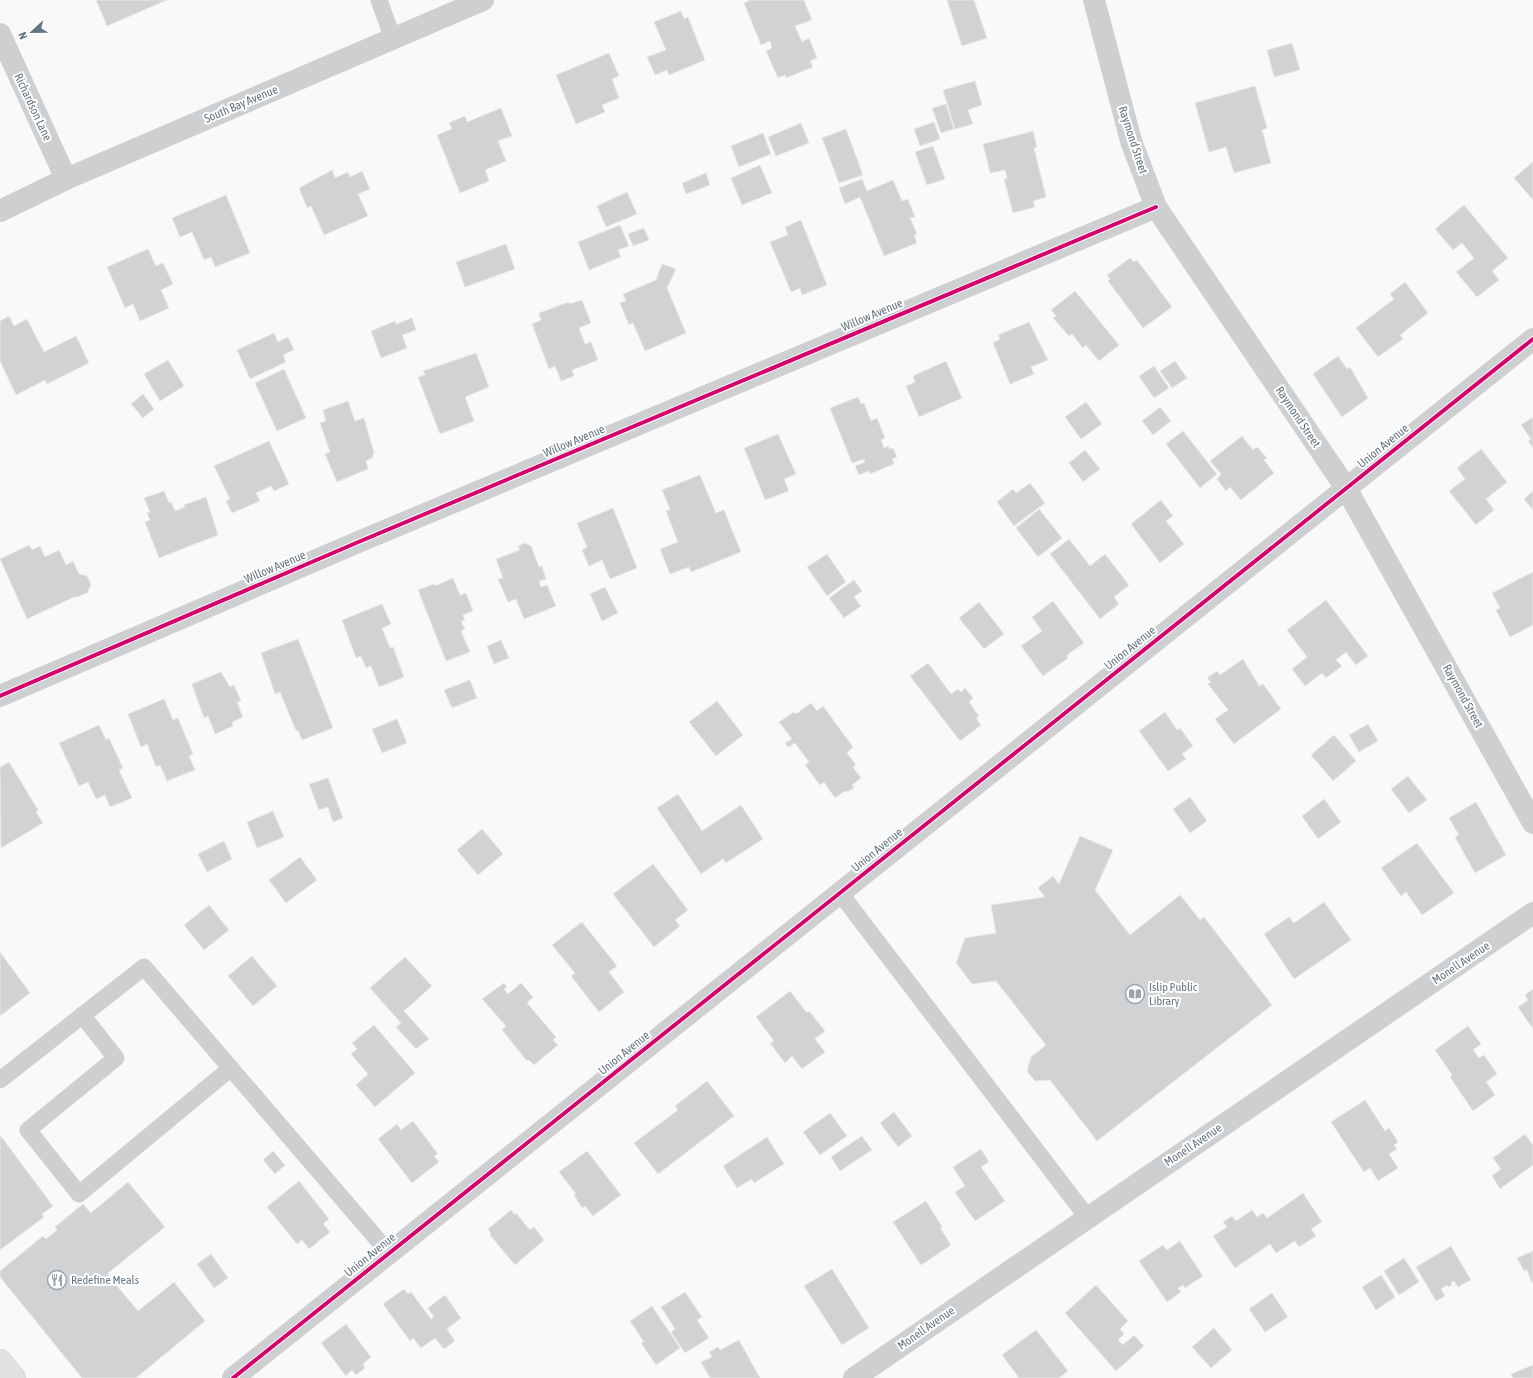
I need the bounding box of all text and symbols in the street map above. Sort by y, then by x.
north arrow [12,12,52,52]
text: N [16,30,30,41]
street label: Richardson Lane [11,71,55,143]
street label: South Bay Avenue [202,82,280,126]
street label: Raymond Street [1115,104,1151,176]
street label: Willow Avenue [839,296,905,334]
street label: Raymond Street [1273,384,1324,450]
street label: Union Avenue [1355,421,1411,471]
street label: Willow Avenue [541,422,607,460]
street label: Willow Avenue [242,548,308,586]
street label: Union Avenue [1102,623,1158,673]
street label: Raymond Street [1440,662,1486,731]
street label: Union Avenue [849,825,905,875]
street label: Monell Avenue [1430,939,1492,987]
place label: Islip Public Library [1149,980,1198,1008]
library icon: Islip Public Library [1124,983,1146,1005]
street label: Union Avenue [596,1028,652,1078]
street label: Monell Avenue [1162,1121,1224,1169]
street label: Union Avenue [342,1230,398,1280]
restaurant icon: Redefine Meals [46,1269,68,1291]
place label: Redefine Meals [71,1273,139,1287]
street label: Monell Avenue [895,1303,957,1353]

